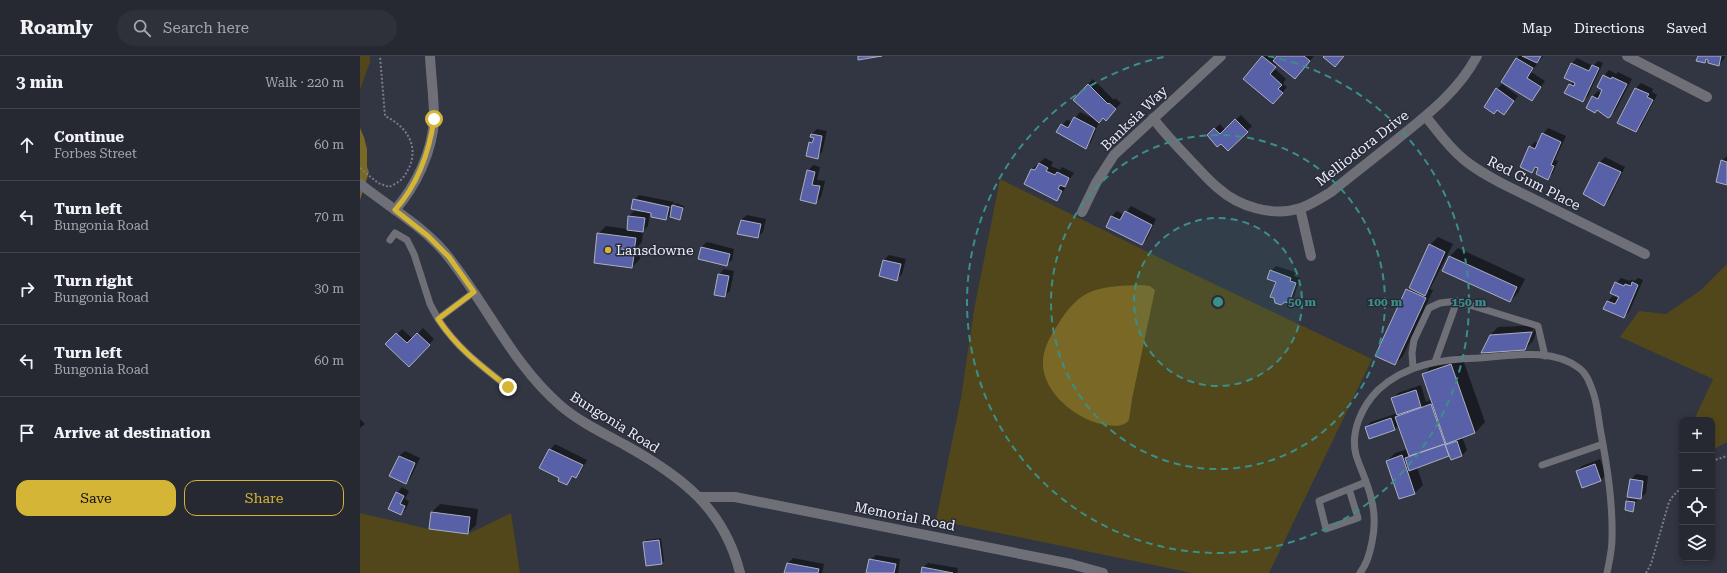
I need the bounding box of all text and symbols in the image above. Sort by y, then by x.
search box [117,10,397,46]
text: Roamly [20,16,93,39]
icon: search [131,17,153,39]
text: Search here [163,19,249,37]
text: Map [1522,20,1552,36]
text: Directions [1574,20,1644,36]
text: Saved [1666,20,1707,36]
text: 3 min [16,72,63,92]
text: Walk · 220 m [265,75,344,90]
street label: Banksia Way [1098,82,1171,154]
street label: Melliodora Drive [1312,107,1412,189]
route start [425,110,443,128]
text: Continue [54,128,124,146]
icon: ahead [16,134,38,156]
text: 60 m [314,137,344,152]
text: Forbes Street [54,146,137,161]
street label: Red Gum Place [1485,153,1583,213]
text: Turn left [54,200,122,218]
icon: left [16,206,38,228]
text: 70 m [314,209,344,224]
text: Bungonia Road [54,218,149,233]
place label: Lansdowne [616,242,694,258]
marker: Lansdowne [603,245,613,255]
text: Turn right [54,272,133,290]
icon: right [16,278,38,300]
text: 30 m [314,281,344,296]
text: Bungonia Road [54,290,149,305]
centre of rings [1211,295,1225,309]
text: 50 m [1288,295,1316,309]
text: 100 m [1368,295,1403,309]
text: 150 m [1452,295,1487,309]
text: Turn left [54,344,122,362]
icon: left [16,350,38,372]
text: 60 m [314,353,344,368]
text: Bungonia Road [54,362,149,377]
route end [499,378,517,396]
street label: Bungonia Road [567,388,663,456]
map controls [1679,417,1715,561]
button: + [1679,417,1715,453]
icon: arrive [16,422,38,444]
text: Arrive at destination [54,424,210,442]
button: − [1679,453,1715,489]
button: Save [16,480,176,516]
button: Share [184,480,344,516]
button: locate [1679,489,1715,525]
street label: Memorial Road [853,498,957,534]
button: layers [1679,525,1715,561]

